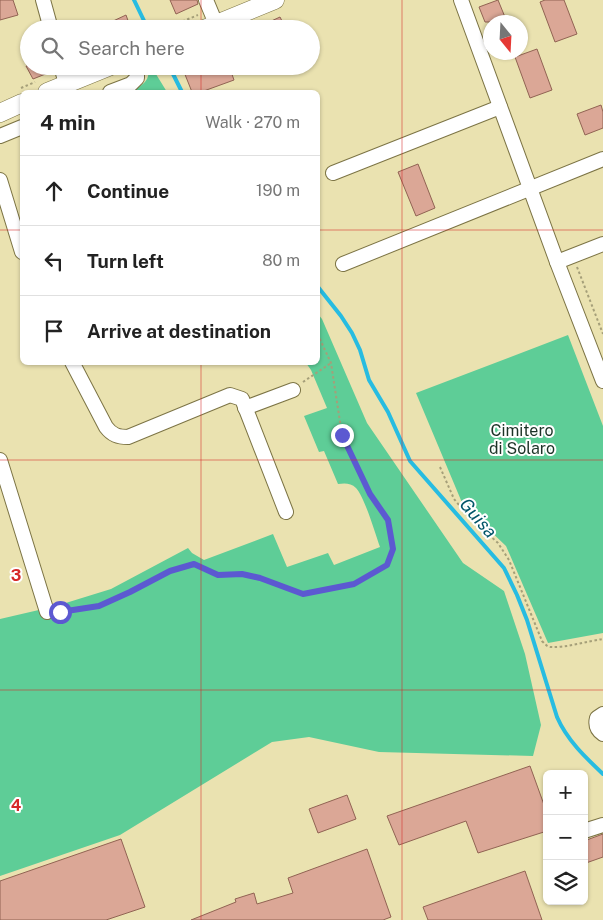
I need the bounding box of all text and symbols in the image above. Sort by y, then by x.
north arrow [483,15,528,60]
search box [20,20,320,75]
icon: search [38,34,66,62]
text: Search here [78,37,185,59]
text: 4 min [40,110,95,135]
text: Walk · 270 m [205,113,300,132]
icon: ahead [40,177,68,205]
text: Continue [87,180,169,202]
text: 190 m [256,181,300,200]
icon: left [40,247,68,275]
text: Turn left [87,250,164,272]
text: 80 m [262,251,300,270]
icon: arrive [40,317,68,345]
text: Arrive at destination [87,320,271,342]
park label: Cimitero di Solaro [489,421,555,458]
route end [331,424,354,447]
water label: Guisa [455,494,501,542]
text: 3 [11,566,21,585]
route start [49,601,72,624]
map controls [543,770,588,905]
button: + [543,770,588,815]
text: 4 [11,796,22,815]
button: − [543,815,588,860]
button: layers [543,860,588,905]

